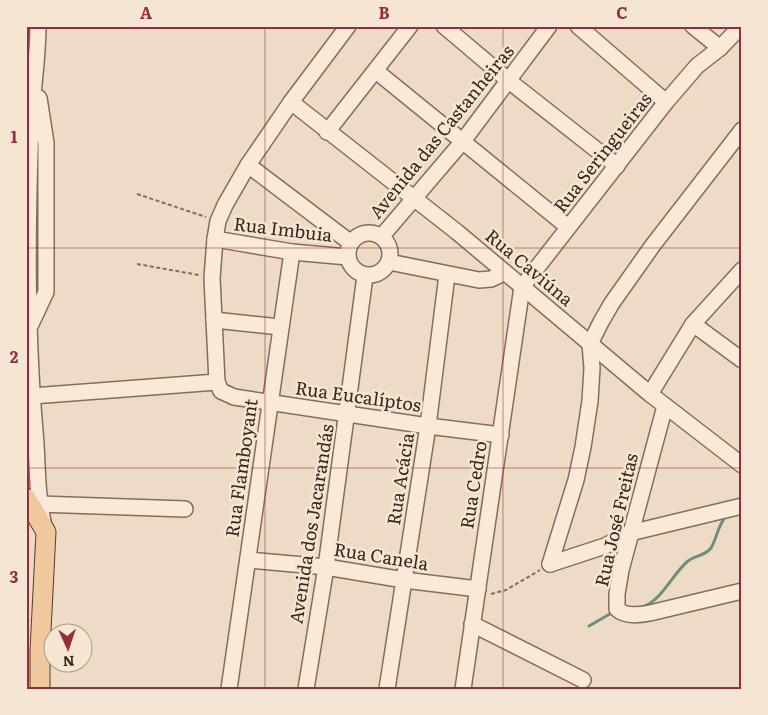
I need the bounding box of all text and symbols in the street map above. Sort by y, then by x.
text: A [140,0,152,24]
text: B [378,0,390,24]
text: C [616,0,628,24]
street label: Avenida das Castanheiras [362,38,520,224]
street label: Rua Seringueiras [546,86,657,218]
text: 1 [11,124,18,148]
street label: Rua Imbuia [232,209,334,248]
street label: Rua Caviúna [480,222,580,312]
text: 2 [10,344,19,368]
street label: Rua Eucalíptos [294,373,423,418]
street label: Rua Flamboyant [217,396,264,539]
street label: Avenida dos Jacarandás [281,422,340,626]
street label: Rua Acácia [379,430,420,527]
street label: Rua Cedro [452,439,493,531]
street label: Rua José Freitas [587,450,644,589]
street label: Rua Canela [332,535,431,576]
text: 3 [10,564,19,588]
north arrow [42,622,92,672]
text: N [62,652,75,672]

